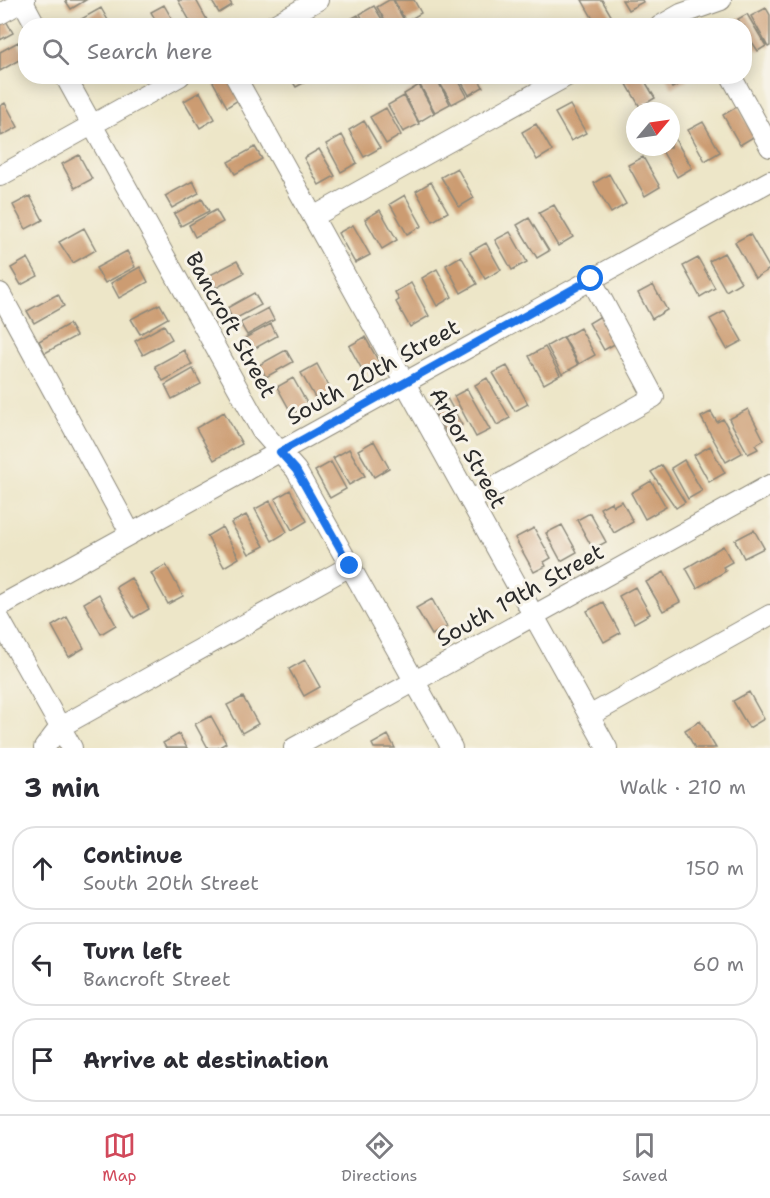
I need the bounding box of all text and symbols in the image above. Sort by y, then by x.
search box [18,18,752,84]
icon: search [39,35,72,68]
text: Search here [87,37,213,66]
north arrow [626,102,680,156]
street label: Bancroft Street [179,247,283,403]
route start [577,265,603,291]
street label: South 20th Street [281,312,465,432]
street label: Arbor Street [423,382,513,514]
street label: South 19th Street [431,537,609,653]
route end [336,552,362,578]
text: 3 min [24,770,100,805]
text: Walk · 210 m [620,774,746,800]
text: Continue [83,841,183,870]
icon: ahead [26,852,59,885]
text: 150 m [686,855,744,881]
text: South 20th Street [83,870,259,896]
text: Turn left [83,937,182,966]
icon: left [26,948,59,981]
text: 60 m [692,951,744,977]
text: Bancroft Street [83,966,231,992]
icon: arrive [26,1044,59,1077]
text: Arrive at destination [83,1046,329,1075]
tab: Map [102,1129,137,1186]
tab: Directions [341,1129,418,1186]
tab: Saved [622,1129,668,1186]

